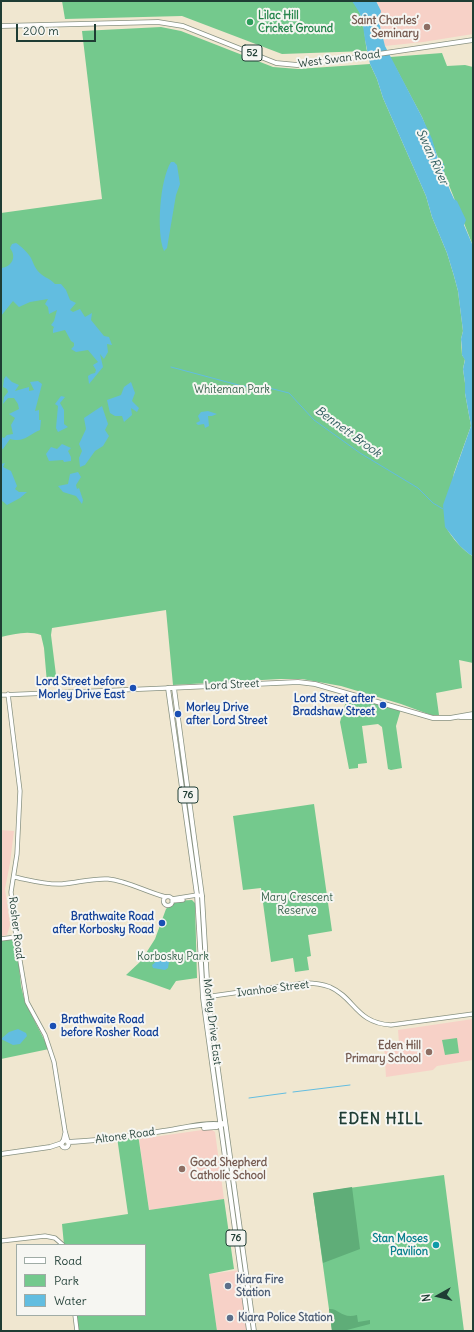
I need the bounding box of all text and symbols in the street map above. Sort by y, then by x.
place label: Lilac Hill Cricket Ground [258,9,333,35]
place label: Saint Charles’ Seminary [351,14,419,40]
scale bar [18,16,98,42]
marker: Lilac Hill Cricket Ground [245,17,255,27]
marker: Saint Charles’ Seminary [422,22,432,32]
text: 200 m [23,23,59,38]
road number: 52 [242,45,262,61]
street label: West Swan Road [297,47,381,71]
water label: Swan River [413,127,451,187]
park label: Whiteman Park [194,383,270,397]
water label: Bennett Brook [312,403,384,461]
place label: Lord Street before Morley Drive East [36,675,125,701]
street label: Lord Street [204,677,260,693]
marker: Lord Street before Morley Drive East [128,683,138,693]
place label: Lord Street after Bradshaw Street [292,692,375,718]
marker: Lord Street after Bradshaw Street [378,700,388,710]
place label: Morley Drive after Lord Street [186,701,267,727]
marker: Morley Drive after Lord Street [173,709,183,719]
road number: 76 [178,787,198,803]
park label: Mary Crescent Reserve [261,891,333,917]
street label: Rosher Road [6,896,26,960]
place label: Brathwaite Road after Korbosky Road [53,910,154,936]
marker: Brathwaite Road after Korbosky Road [157,918,167,928]
park label: Korbosky Park [137,950,209,964]
street label: Morley Drive East [200,978,224,1066]
street label: Ivanhoe Street [236,978,310,1000]
place label: Brathwaite Road before Rosher Road [61,1013,159,1039]
marker: Brathwaite Road before Rosher Road [48,1021,58,1031]
place label: Eden Hill Primary School [345,1039,421,1065]
marker: Eden Hill Primary School [424,1047,434,1057]
district label: EDEN HILL [339,1111,423,1129]
street label: Altone Road [94,1125,156,1147]
place label: Good Shepherd Catholic School [190,1156,267,1182]
marker: Good Shepherd Catholic School [177,1164,187,1174]
road number: 76 [226,1230,246,1246]
place label: Stan Moses Pavilion [372,1232,428,1258]
marker: Stan Moses Pavilion [431,1240,441,1250]
legend [16,1244,146,1316]
text: Road [54,1253,82,1268]
text: Park [54,1273,79,1288]
place label: Kiara Fire Station [236,1273,284,1299]
north arrow [418,1276,458,1316]
marker: Kiara Fire Station [223,1281,233,1291]
text: Water [54,1293,87,1308]
text: N [419,1293,434,1302]
place label: Kiara Police Station [238,1311,333,1325]
marker: Kiara Police Station [225,1313,235,1323]

